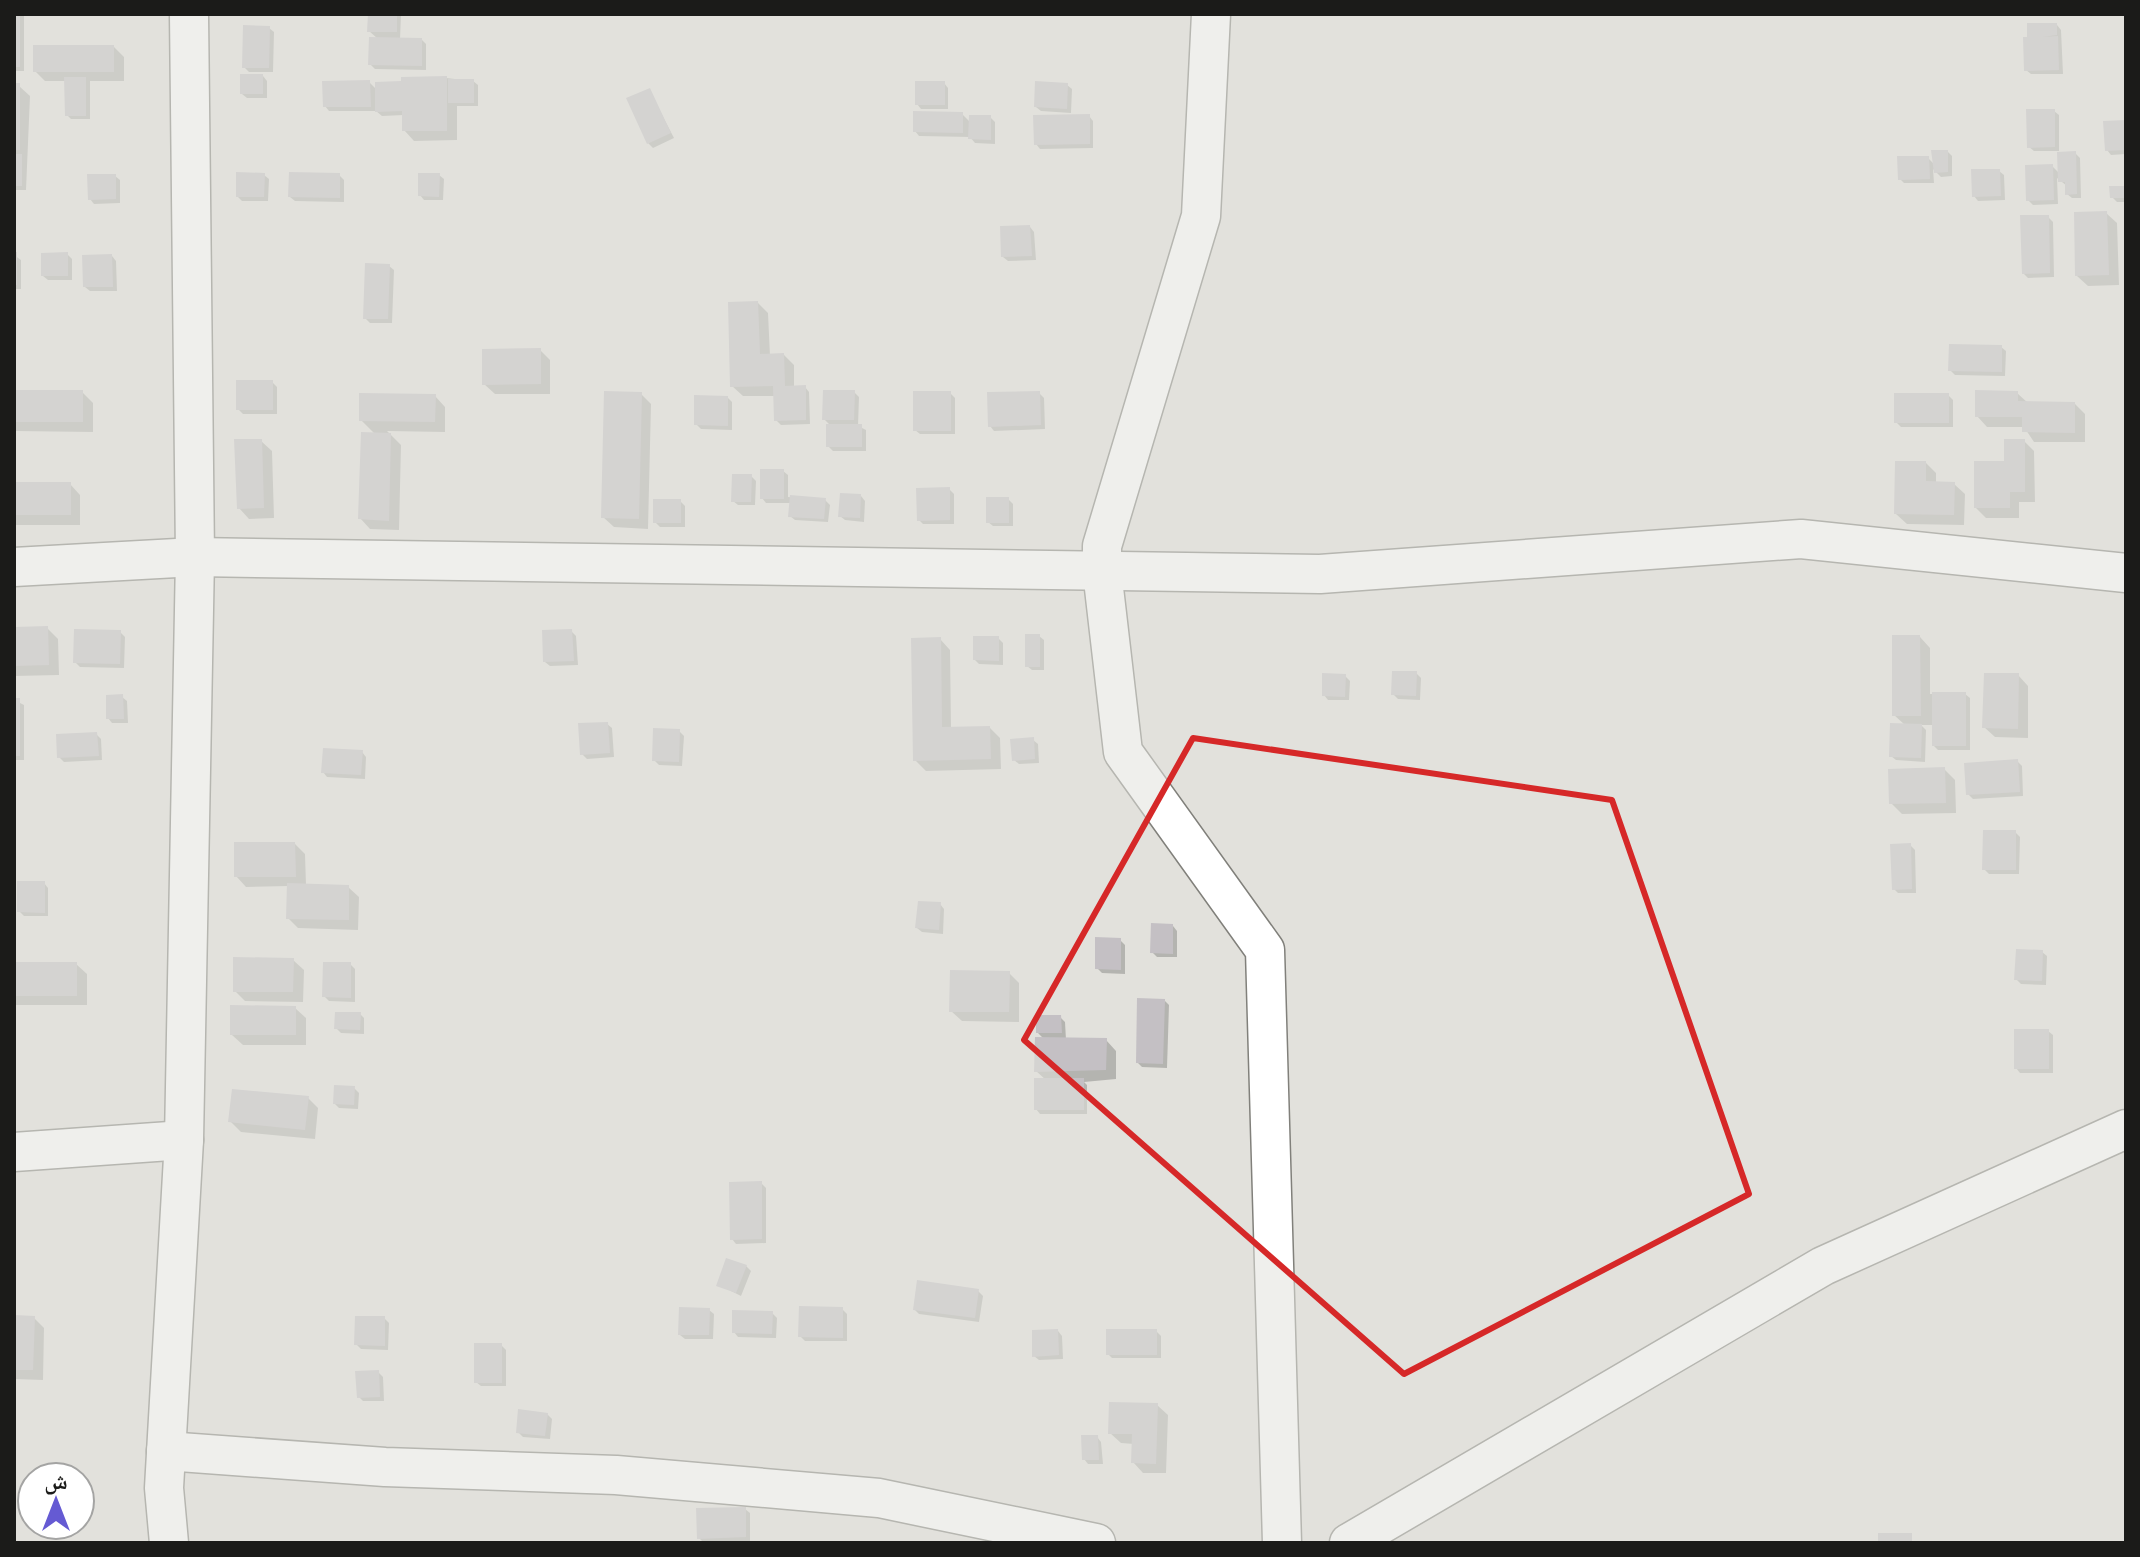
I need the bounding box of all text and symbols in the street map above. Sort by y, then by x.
north arrow [16,1461,96,1541]
text: ش [44,1468,68,1495]

